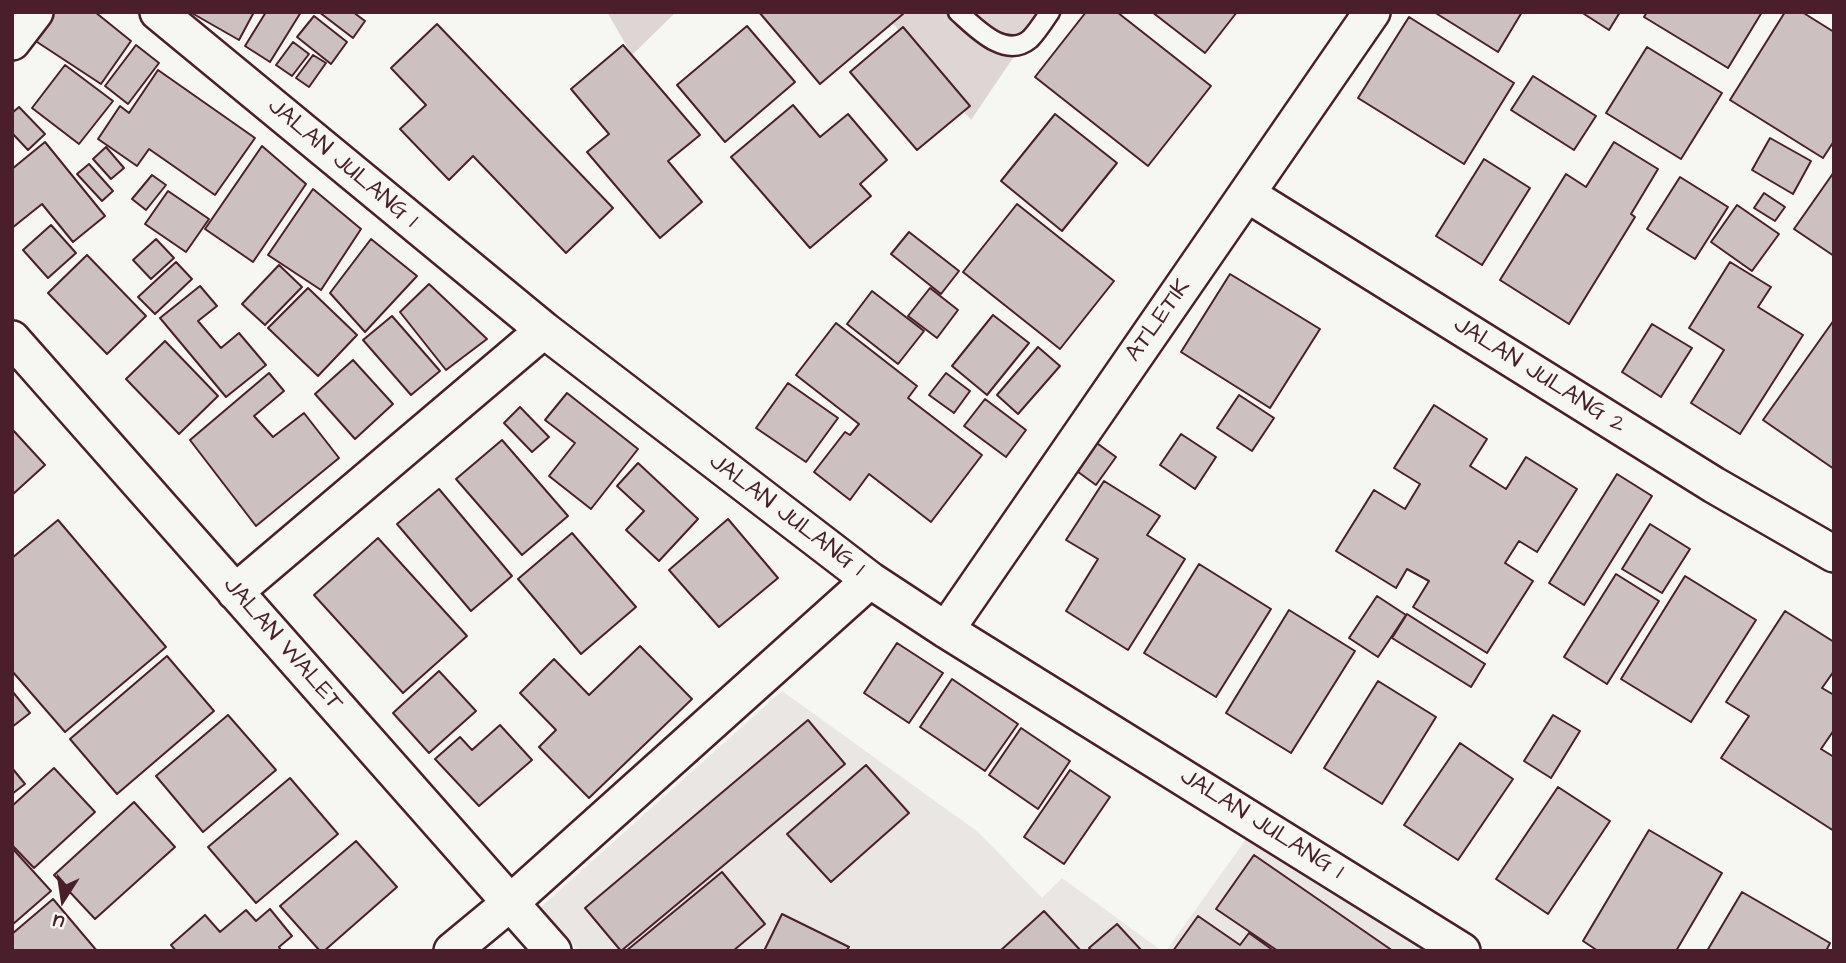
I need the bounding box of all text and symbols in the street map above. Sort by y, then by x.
street label: JALAN JULANG 1 [261,93,423,235]
street label: ATLETIK [1120,274,1198,368]
street label: JALAN JULANG 2 [1447,311,1631,441]
street label: JALAN JULANG 1 [703,448,869,584]
street label: JALAN WALET [216,572,348,718]
street label: JALAN JULANG 1 [1174,763,1348,887]
north arrow [28,865,98,935]
text: U [51,907,67,935]

